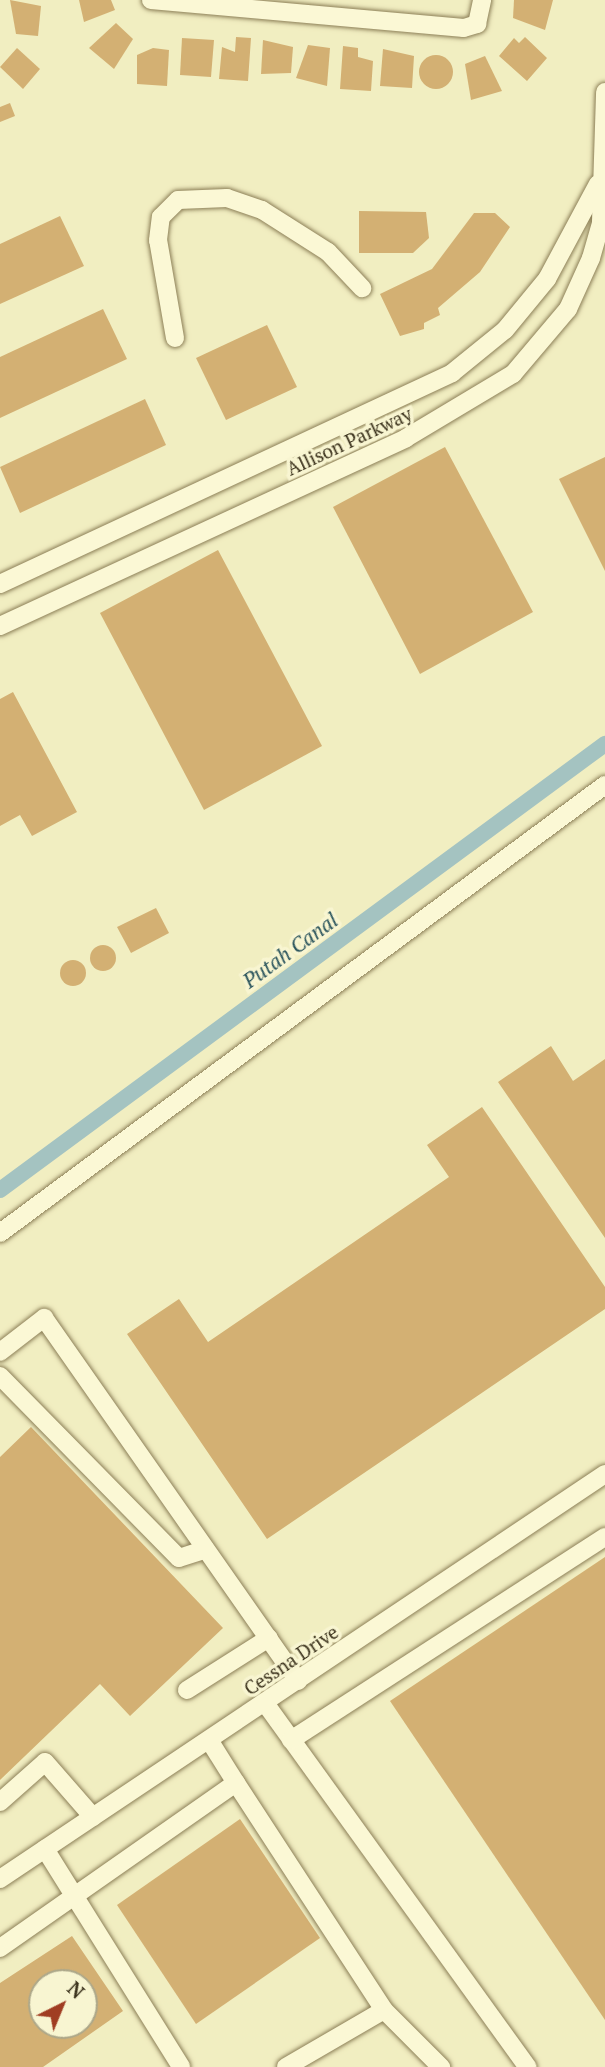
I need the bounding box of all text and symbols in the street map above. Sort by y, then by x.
street label: Allison Parkway [283,402,415,480]
water label: Putah Canal [238,907,342,993]
street label: Cessna Drive [240,1620,342,1700]
north arrow [28,1969,98,2039]
text: N [63,1976,90,2004]

